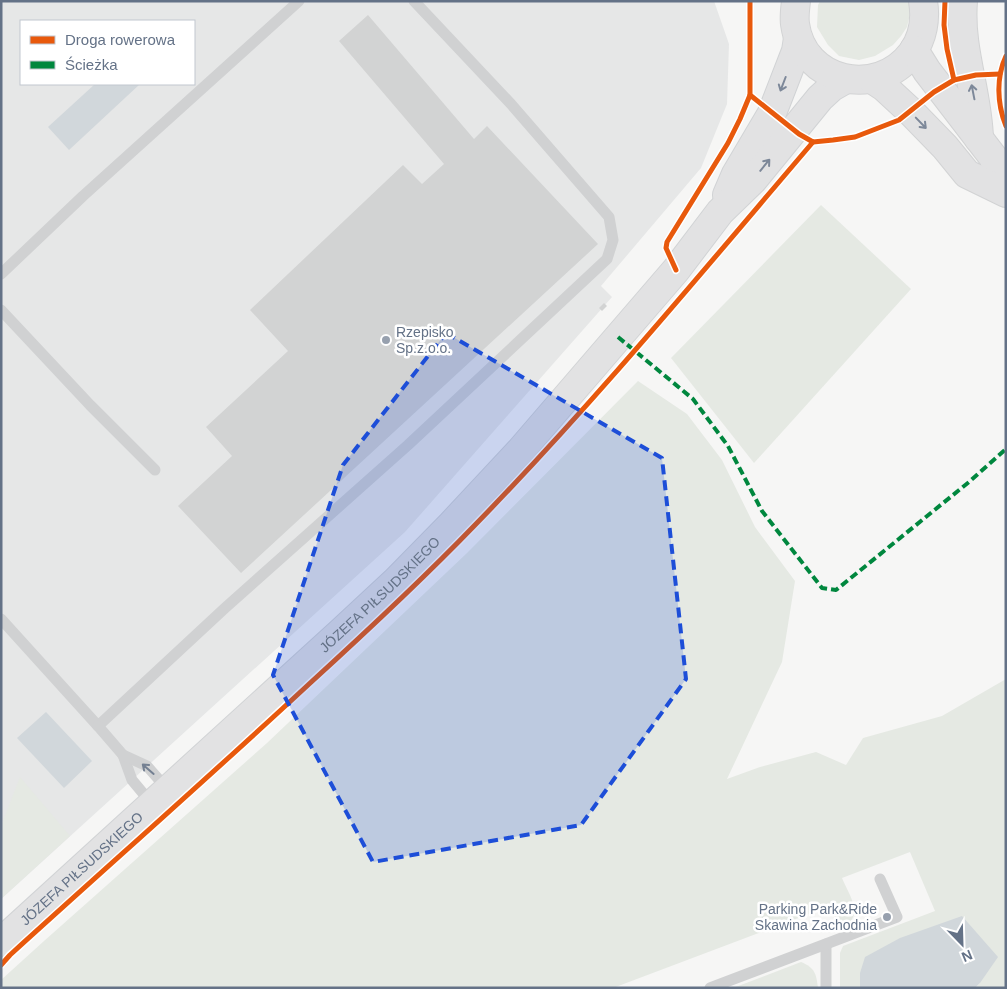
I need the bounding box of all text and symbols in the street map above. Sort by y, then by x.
legend [20,20,195,85]
text: Droga rowerowa [65,31,176,48]
text: Ścieżka [65,56,118,73]
one-way arrow [778,76,788,91]
one-way arrow [967,85,977,101]
one-way arrow [915,116,927,129]
one-way arrow [760,158,771,171]
place label: Rzepisko Sp.z.o.o. [396,324,454,356]
marker: Rzepisko Sp.z.o.o. [380,334,392,346]
street label: JÓZEFA PIŁSUDSKIEGO [316,533,443,656]
one-way arrow [142,763,155,774]
street label: JÓZEFA PIŁSUDSKIEGO [17,809,146,928]
place label: Parking Park&Ride Skawina Zachodnia [755,901,877,933]
marker: Parking Park&Ride Skawina Zachodnia [881,911,893,923]
north arrow [937,919,987,969]
text: N [959,947,975,965]

